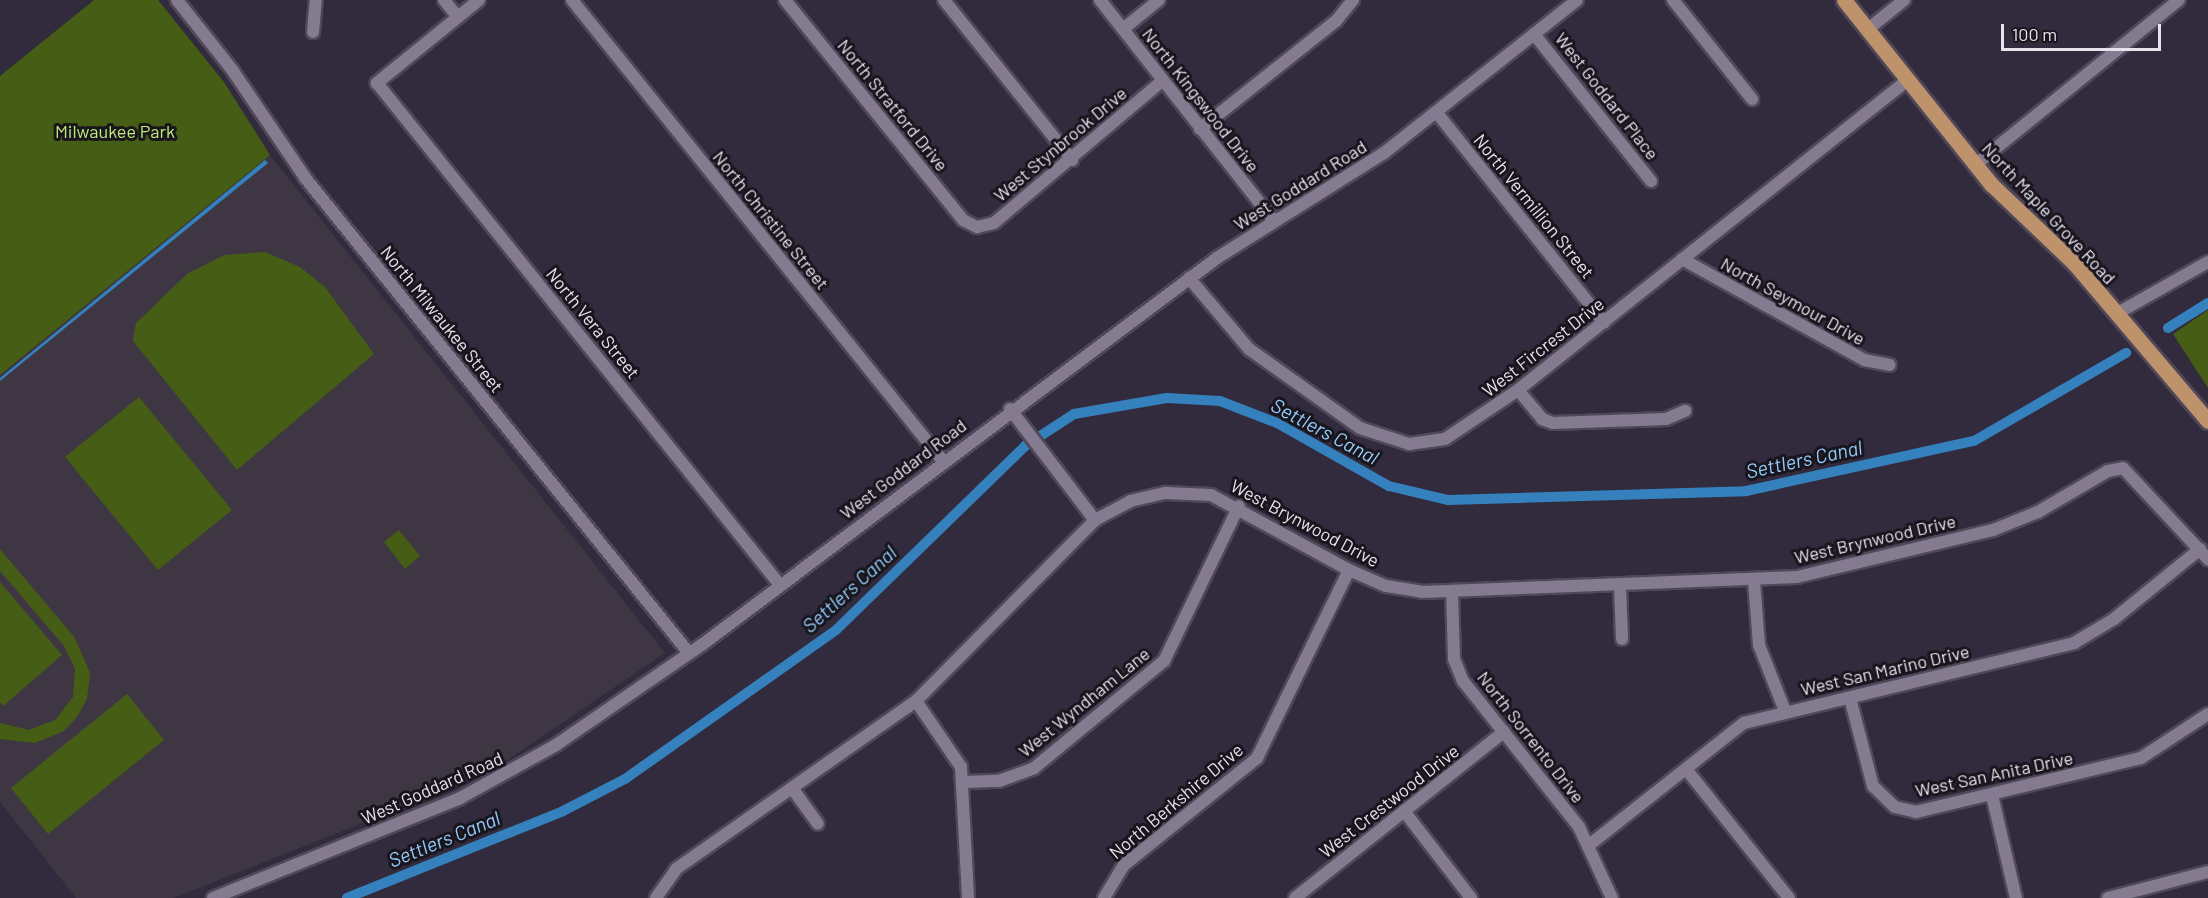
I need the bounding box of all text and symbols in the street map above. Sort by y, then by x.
scale bar [2004,12,2164,50]
street label: North Kingswood Drive [1138,23,1264,177]
text: 100 m [2012,23,2057,45]
street label: West Goddard Place [1551,28,1663,164]
street label: North Stratford Drive [833,35,953,175]
street label: West Stynbrook Drive [989,82,1131,206]
park label: Milwaukee Park [55,120,175,142]
street label: North Vermillion Street [1469,130,1599,282]
street label: West Goddard Road [1230,135,1370,235]
street label: North Maple Grove Road [1978,138,2120,288]
street label: North Christine Street [708,146,834,294]
street label: North Milwaukee Street [376,241,508,397]
street label: North Seymour Drive [1717,252,1869,350]
street label: North Vera Street [542,263,644,383]
street label: West Fircrest Drive [1478,293,1608,401]
water label: Settlers Canal [1267,393,1383,469]
street label: West Goddard Road [836,414,970,524]
water label: Settlers Canal [1744,435,1864,483]
street label: West Brynwood Drive [1227,475,1383,571]
street label: West Brynwood Drive [1792,510,1958,568]
water label: Settlers Canal [797,540,901,638]
street label: West San Marino Drive [1799,640,1971,700]
street label: West Wyndham Lane [1014,642,1154,762]
street label: North Sorrento Drive [1473,667,1589,807]
street label: North Berkshire Drive [1105,739,1247,863]
street label: West Crestwood Drive [1315,740,1463,862]
street label: West Goddard Road [358,747,506,829]
street label: West San Anita Drive [1913,747,2075,801]
water label: Settlers Canal [385,806,503,872]

